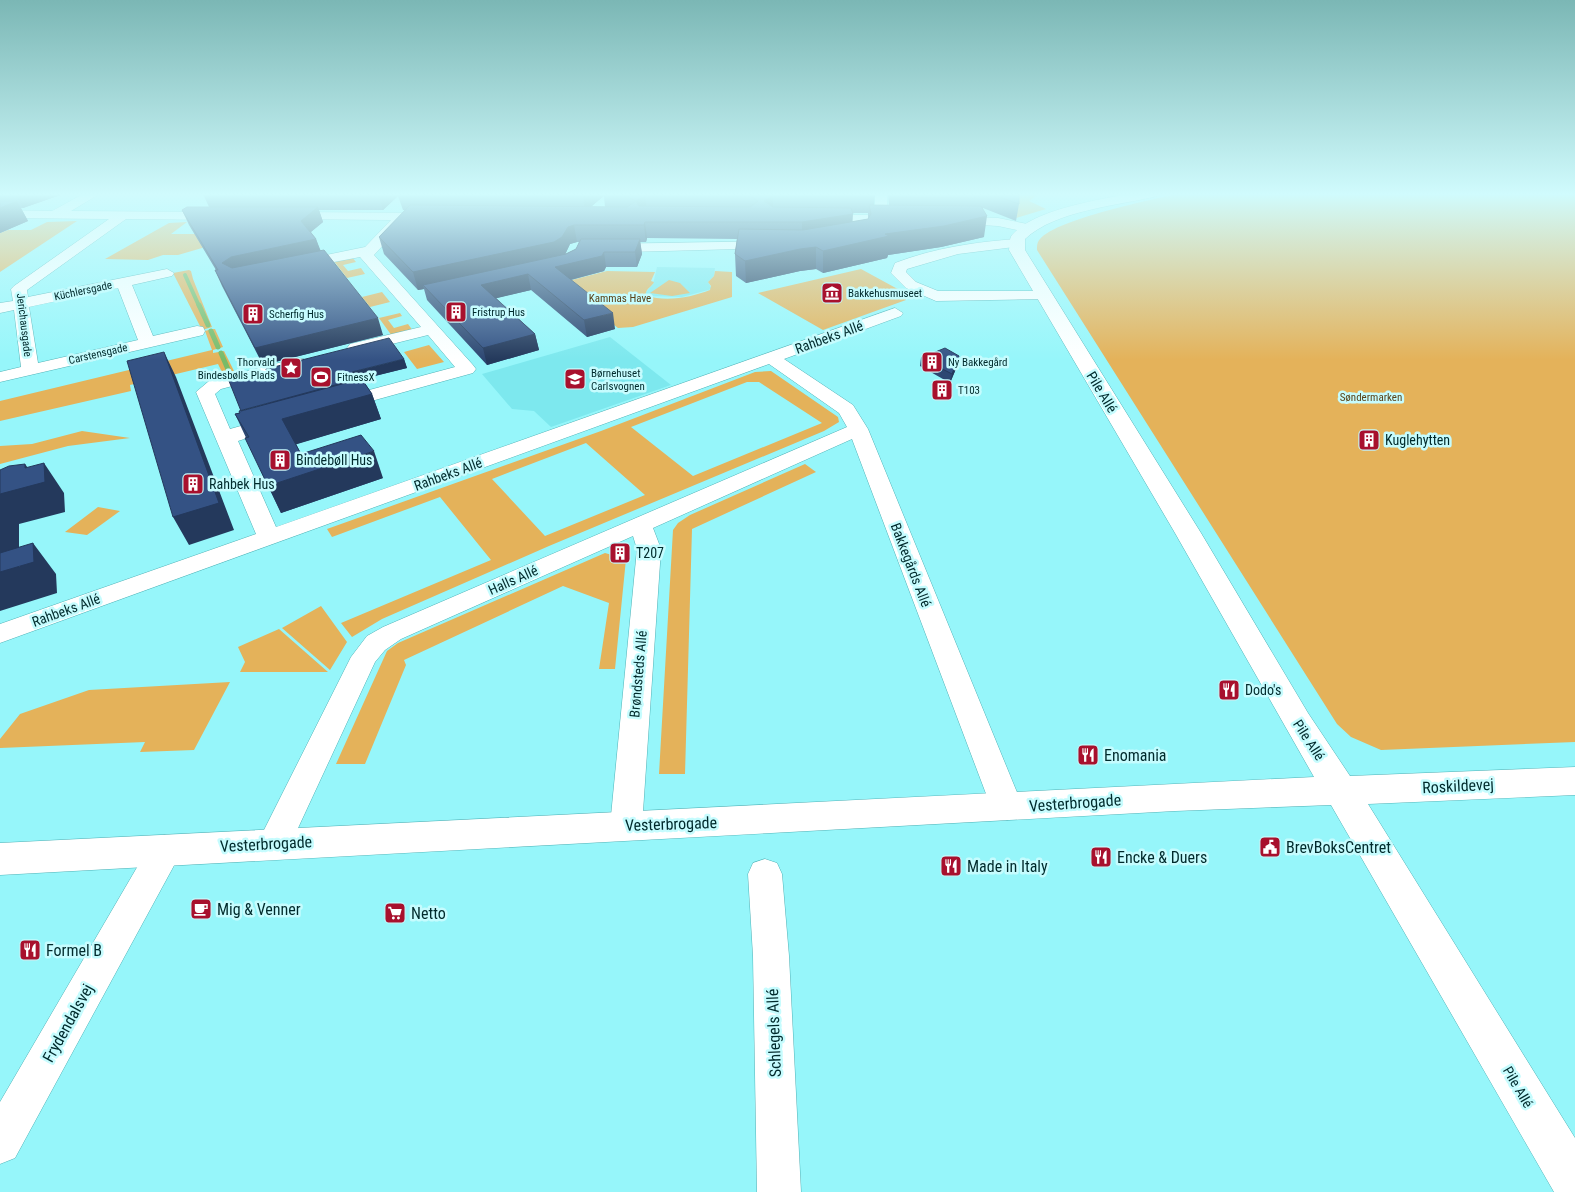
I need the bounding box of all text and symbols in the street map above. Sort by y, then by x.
street label: Küchlersgade [53,279,113,303]
museum icon: Bakkehusmuseet [820,281,844,305]
place label: Bakkehusmuseet [848,287,922,300]
park label: Kammas Have [589,292,651,305]
street label: Jerichausgade [14,293,34,357]
building icon: Fristrup Hus [444,300,468,324]
building icon: Scherfig Hus [241,302,265,326]
place label: Fristrup Hus [472,306,525,319]
place label: Scherfig Hus [269,308,324,321]
street label: Rahbeks Allé [793,317,866,357]
street label: Carstensgade [67,341,129,367]
building icon: Ny Bakkegård [920,350,944,374]
place label: Thorvald Bindesbølls Plads [198,356,275,382]
place icon: Thorvald Bindesbølls Plads [279,356,303,380]
place label: Ny Bakkegård [948,356,1008,369]
sports icon: FitnessX [309,365,333,389]
school or university icon: Børnehuset Carlsvognen [563,367,587,391]
place label: Børnehuset Carlsvognen [591,367,645,393]
street label: Pile Allé [1084,369,1121,416]
place label: FitnessX [337,371,375,384]
building icon: T103 [930,378,954,402]
place label: T103 [958,384,980,397]
park label: Søndermarken [1340,391,1402,404]
building icon: Kuglehytten [1357,428,1381,452]
place label: Kuglehytten [1385,432,1450,448]
building icon: Bindebøll Hus [268,448,292,472]
place label: Bindebøll Hus [296,452,373,468]
street label: Rahbeks Allé [412,454,485,494]
building icon: Rahbek Hus [181,472,205,496]
place label: Rahbek Hus [209,476,275,492]
street label: Bakkegårds Allé [888,521,935,610]
building icon: T207 [608,541,632,565]
place label: T207 [636,545,664,561]
street label: Halls Allé [486,562,541,598]
street label: Rahbeks Allé [30,590,103,630]
street label: Brøndsteds Allé [626,629,650,718]
restaurant icon: Dodo's [1217,678,1241,702]
place label: Dodo's [1245,682,1281,698]
street label: Pile Allé [1290,717,1328,764]
restaurant icon: Enomania [1076,743,1100,767]
place label: Enomania [1104,746,1167,765]
street label: Roskildevej [1422,775,1494,797]
street label: Vesterbrogade [1028,790,1122,816]
street label: Vesterbrogade [625,813,717,835]
street label: Vesterbrogade [219,832,313,856]
public building icon: BrevBoksCentret [1258,835,1282,859]
place label: BrevBoksCentret [1286,838,1391,857]
restaurant icon: Encke & Duers [1089,845,1113,869]
place label: Encke & Duers [1117,848,1207,867]
restaurant icon: Made in Italy [939,854,963,878]
place label: Made in Italy [967,857,1048,876]
cafe icon: Mig & Venner [189,897,213,921]
place label: Mig & Venner [217,900,301,919]
supermarket icon: Netto [383,901,407,925]
place label: Netto [411,904,446,923]
restaurant icon: Formel B [18,938,42,962]
place label: Formel B [46,941,102,960]
street label: Frydendalsvej [39,980,97,1066]
street label: Schlegels Allé [763,988,785,1078]
street label: Pile Allé [1500,1064,1536,1111]

